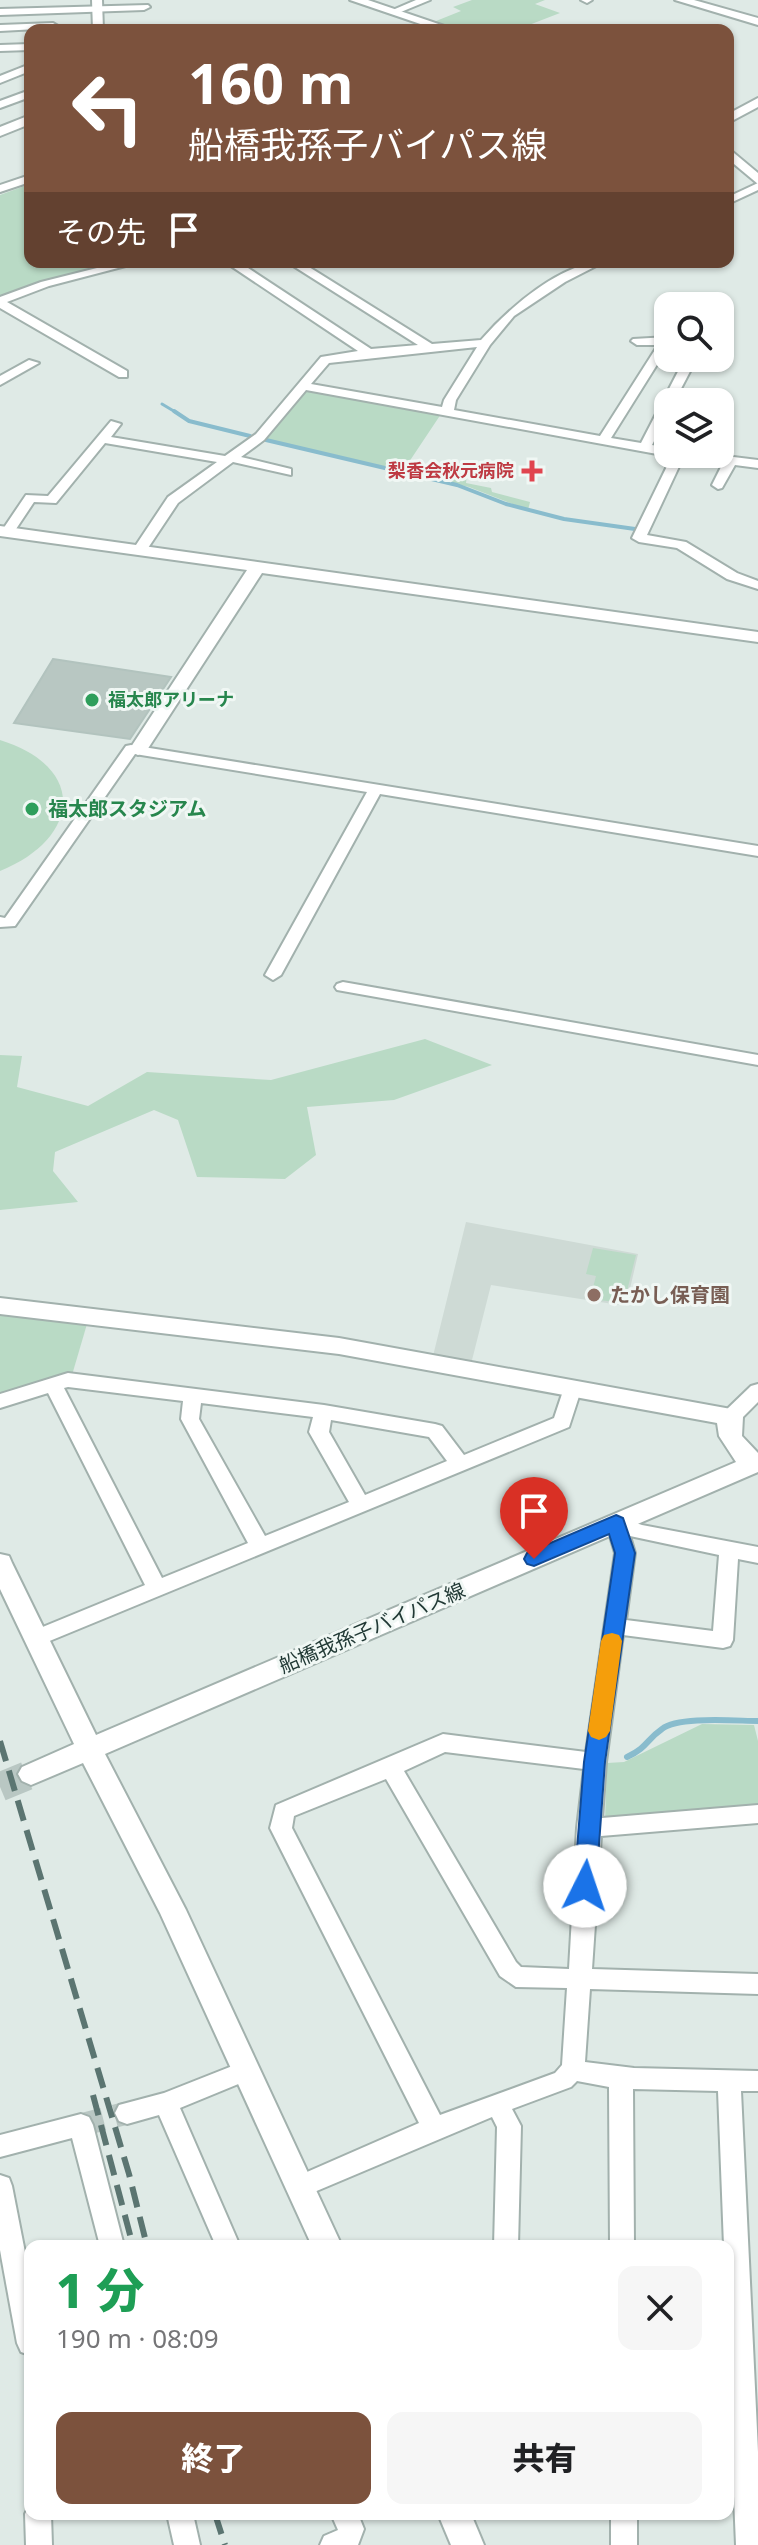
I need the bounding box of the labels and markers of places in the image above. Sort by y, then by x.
place label: 梨香会秋元病院 [388,458,514,482]
marker: 梨香会秋元病院 [521,460,543,482]
place label: 福太郎アリーナ [108,687,234,711]
marker: 福太郎アリーナ [83,691,101,709]
place label: 福太郎スタジアム [48,795,207,822]
marker: 福太郎スタジアム [23,800,41,818]
place label: たかし保育園 [610,1281,730,1308]
marker: たかし保育園 [585,1286,603,1304]
pin [500,1477,568,1559]

